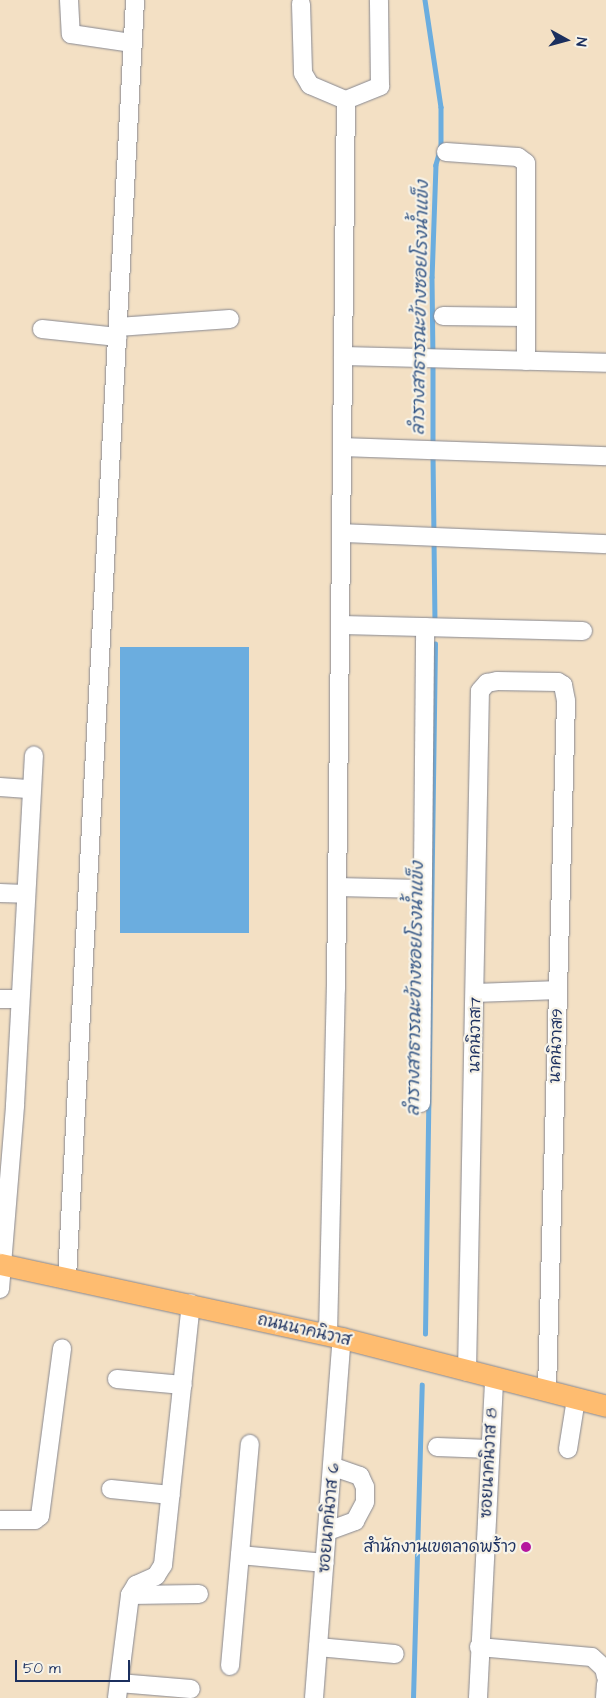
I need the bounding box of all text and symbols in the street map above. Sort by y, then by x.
north arrow [541,15,591,65]
text: N [570,36,591,47]
water label: ลำรางสาธารณะข้างซอยโรงน้ำแข็ง [408,180,434,436]
water label: ลำรางสาธารณะข้างซอยโรงน้ำแข็ง [403,861,429,1117]
street label: นาคนิวาส17 [465,997,485,1073]
street label: นาคนิวาส19 [545,1008,567,1084]
street label: ถนนนาคนิวาส [256,1310,352,1350]
street label: ซอยนาคนิวาส 8 [477,1407,501,1519]
street label: ซอยนาคนิวาส 6 [315,1462,343,1574]
place label: สำนักงานเขตลาดพร้าว [364,1537,516,1557]
marker: สำนักงานเขตลาดพร้าว [520,1541,532,1553]
scale bar [18,1650,132,1682]
text: 50 m [23,1658,61,1679]

